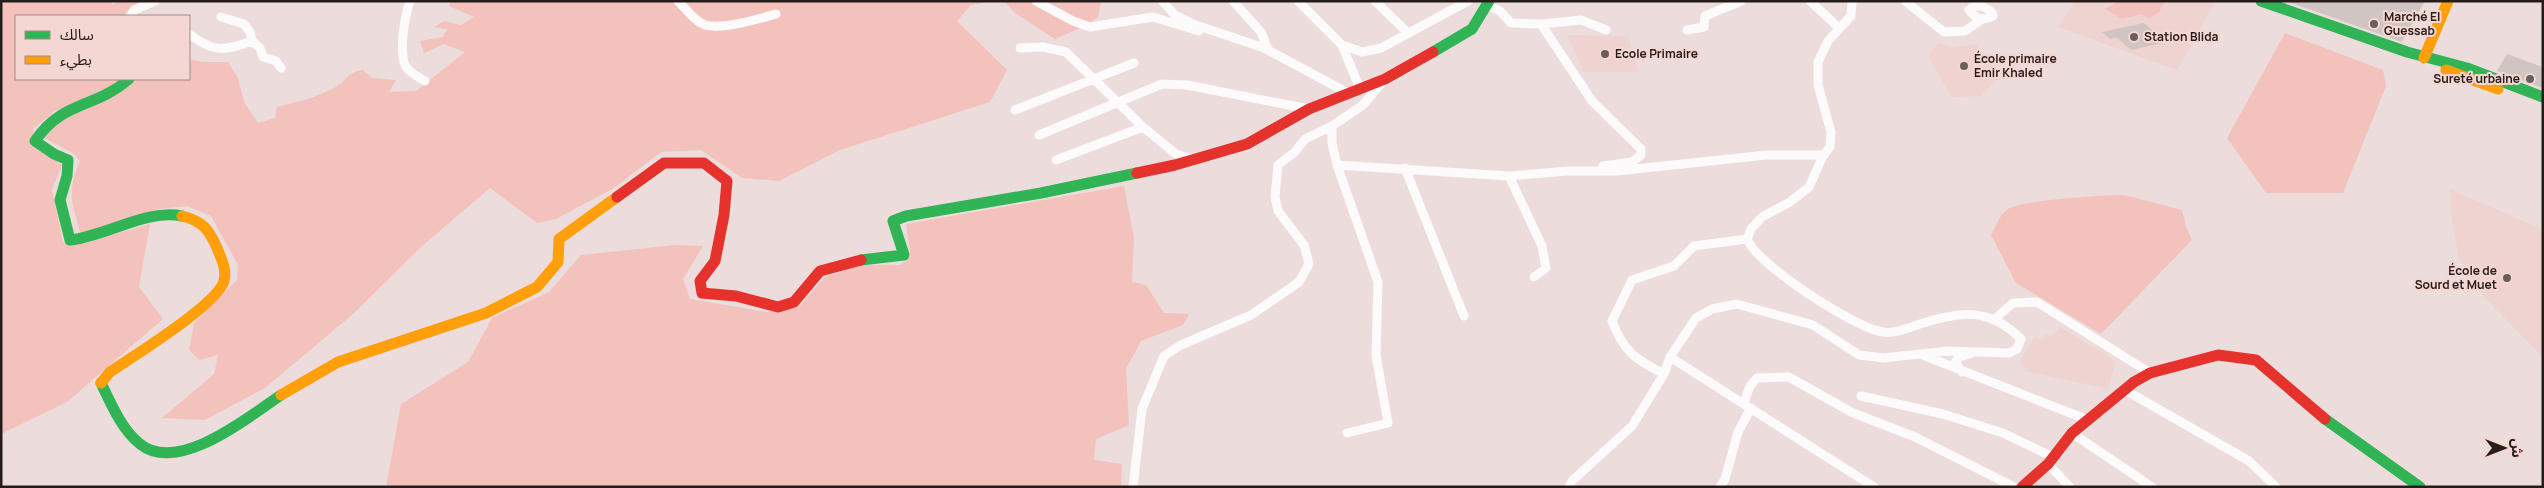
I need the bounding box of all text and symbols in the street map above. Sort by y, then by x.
place label: Marché El Guessab [2384,8,2440,39]
legend [15,15,190,80]
marker: Marché El Guessab [2368,18,2380,30]
text: سالك [60,24,94,45]
place label: Station Blida [2144,28,2219,45]
marker: Station Blida [2128,31,2140,43]
place label: Ecole Primaire [1615,45,1698,62]
marker: Ecole Primaire [1599,48,1611,60]
text: بطيء [60,49,92,71]
place label: École primaire Emir Khaled [1974,50,2057,81]
marker: École primaire Emir Khaled [1958,60,1970,72]
place label: Sureté urbaine [2433,70,2520,87]
marker: Sureté urbaine [2524,73,2536,85]
place label: École de Sourd et Muet [2415,262,2497,293]
marker: École de Sourd et Muet [2501,272,2513,284]
north arrow [2479,423,2529,473]
text: ش [2508,438,2527,458]

